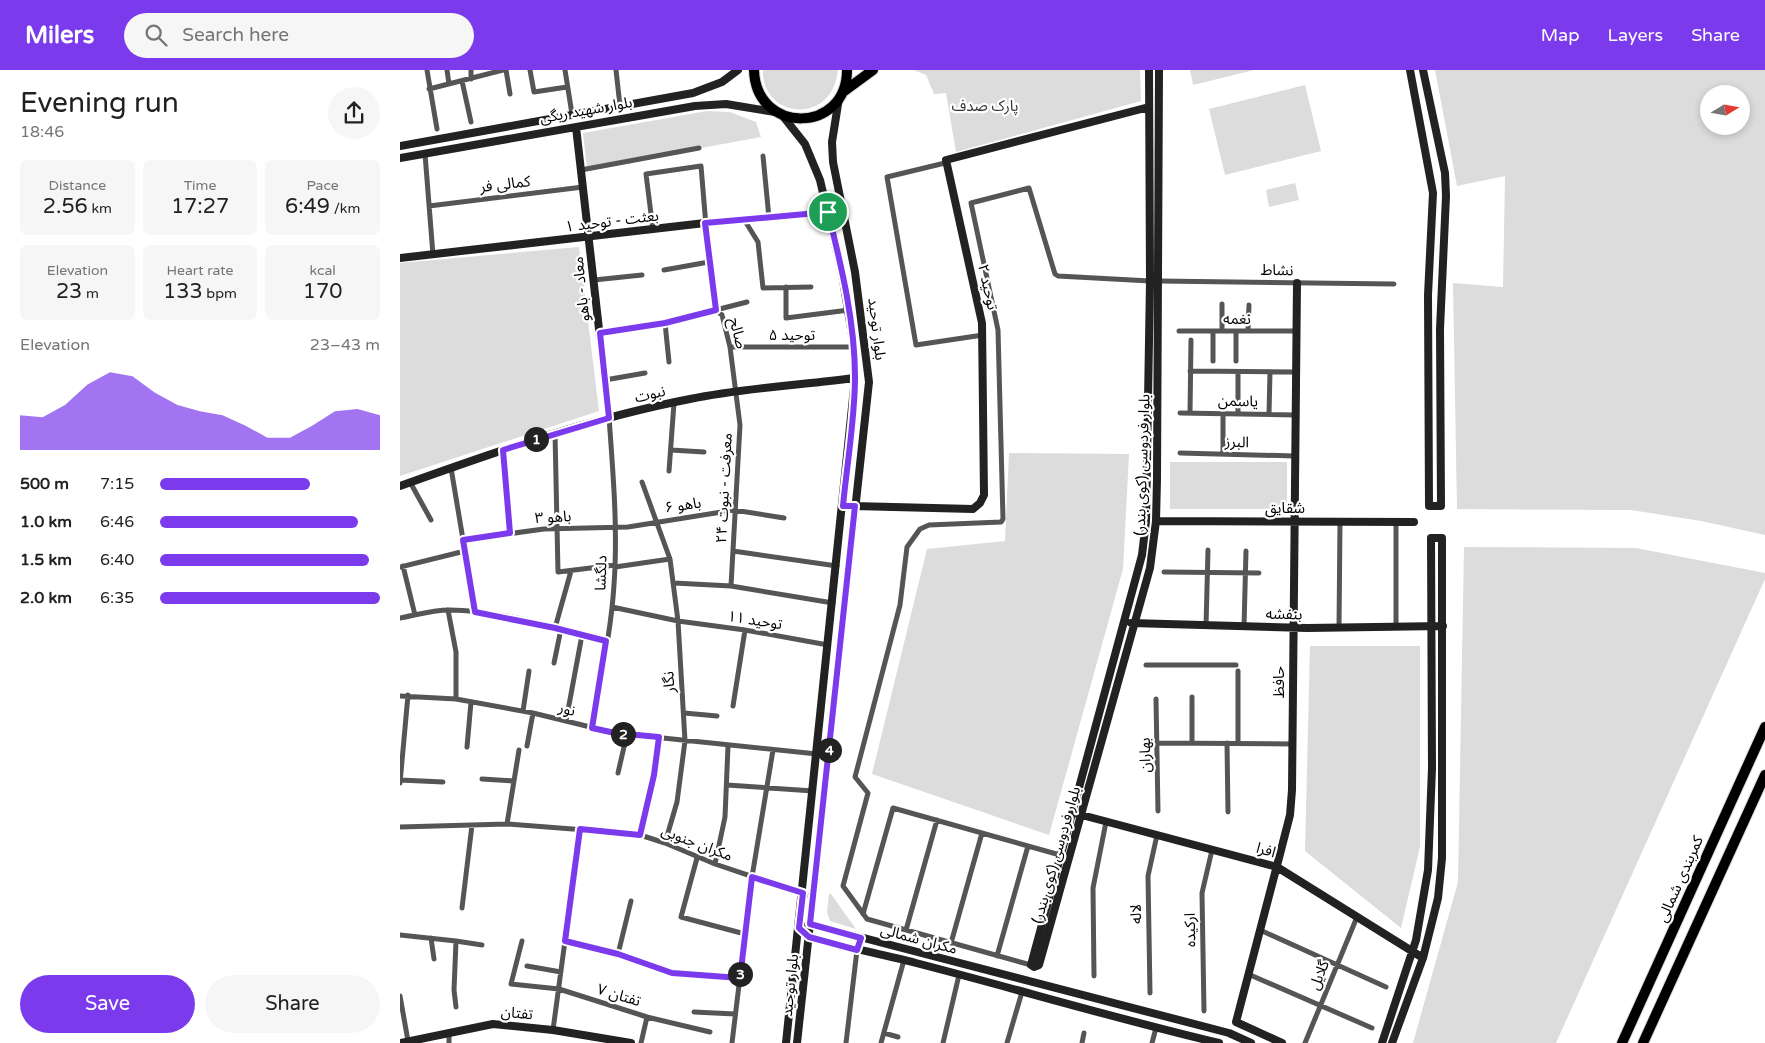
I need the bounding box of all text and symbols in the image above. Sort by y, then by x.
search box [124,13,474,58]
text: Milers [25,21,94,50]
icon: search [142,21,170,49]
text: Search here [182,24,289,46]
text: Map [1541,24,1580,46]
text: Layers [1608,24,1663,46]
text: Share [1691,24,1740,46]
north arrow [1700,85,1750,135]
map controls [1700,85,1750,135]
text: Evening run [20,86,179,120]
button: share [328,87,380,139]
street label: بلوار شهید ریگی [538,93,634,127]
park label: پارک صدف [951,97,1019,116]
text: 18:46 [20,122,64,142]
street label: کمالی فر [478,172,532,196]
text: Distance [49,177,106,194]
text: Time [184,177,216,194]
text: Pace [307,177,339,194]
pin [807,191,849,233]
text: 2.56 [43,194,88,219]
text: 17:27 [171,194,229,219]
text: 6:49 [285,194,330,219]
icon: arrive [814,198,842,226]
text: km [88,200,112,217]
text: /km [330,200,360,217]
street label: بعثت - توحید ۱ [564,206,660,236]
street label: معاد - باهو [569,256,593,322]
street label: نشاط [1260,261,1294,279]
text: Elevation [47,262,108,279]
text: Heart rate [167,262,233,279]
text: kcal [309,262,336,279]
street label: توحید ۲ [974,262,1002,312]
text: 23 [56,279,82,304]
text: 133 [163,279,203,304]
text: 170 [303,279,342,304]
text: m [82,285,99,302]
text: bpm [203,285,237,302]
street label: بلوار توحید [864,297,890,361]
street label: نغمه [1223,310,1251,328]
street label: صالح [723,316,751,351]
street label: توحید ۵ [769,326,815,344]
text: Elevation [20,335,90,355]
text: 23–43 m [310,335,380,355]
street label: نبوت [633,382,667,406]
street label: یاسمن [1218,392,1258,410]
street label: بلوار فردوسی (کوی بندر) [1131,394,1153,536]
pin: 1 [524,426,548,452]
text: 1 [532,431,541,448]
street label: معرفت - نبوت ۲۴ [712,432,736,544]
street label: البرز [1224,433,1249,451]
text: 500 m [20,474,69,494]
text: 7:15 [100,474,134,494]
street label: باهو ۶ [664,494,702,516]
street label: شقایق [1265,499,1305,518]
street label: باهو ۳ [534,507,572,527]
text: 1.0 km [20,512,72,532]
text: 6:46 [100,512,134,532]
text: 1.5 km [20,550,72,570]
text: 6:40 [100,550,134,570]
street label: دلگشا [591,555,611,591]
text: 2.0 km [20,588,72,608]
text: 6:35 [100,588,134,608]
street label: بنفشه [1266,605,1302,623]
street label: توحید ۱۱ [726,607,784,633]
street label: حافظ [1270,666,1288,698]
street label: نگار [659,671,679,694]
street label: نور [556,698,577,720]
pin: 2 [610,722,636,746]
text: 2 [619,726,628,743]
street label: بهاران [1136,737,1154,773]
pin: 4 [816,738,842,762]
text: 4 [825,742,834,759]
street label: بلوار فردوسی (کوی بندر) [1028,784,1084,926]
street label: مکران جنوبی [659,821,735,865]
street label: کمربندی شمالی [1653,832,1707,925]
street label: افرا [1254,839,1278,861]
street label: لاله [1127,904,1145,924]
street label: ارکیده [1181,913,1199,947]
street label: مکران شمالی [879,920,959,958]
street label: بلوار توحید [778,953,802,1017]
street label: گلایل [1305,957,1333,993]
pin: 3 [728,962,752,986]
text: 3 [736,966,745,983]
button: Save [20,975,195,1033]
button: Share [205,975,380,1033]
street label: تفتان ۷ [595,980,643,1010]
street label: تفتان [500,1003,534,1023]

